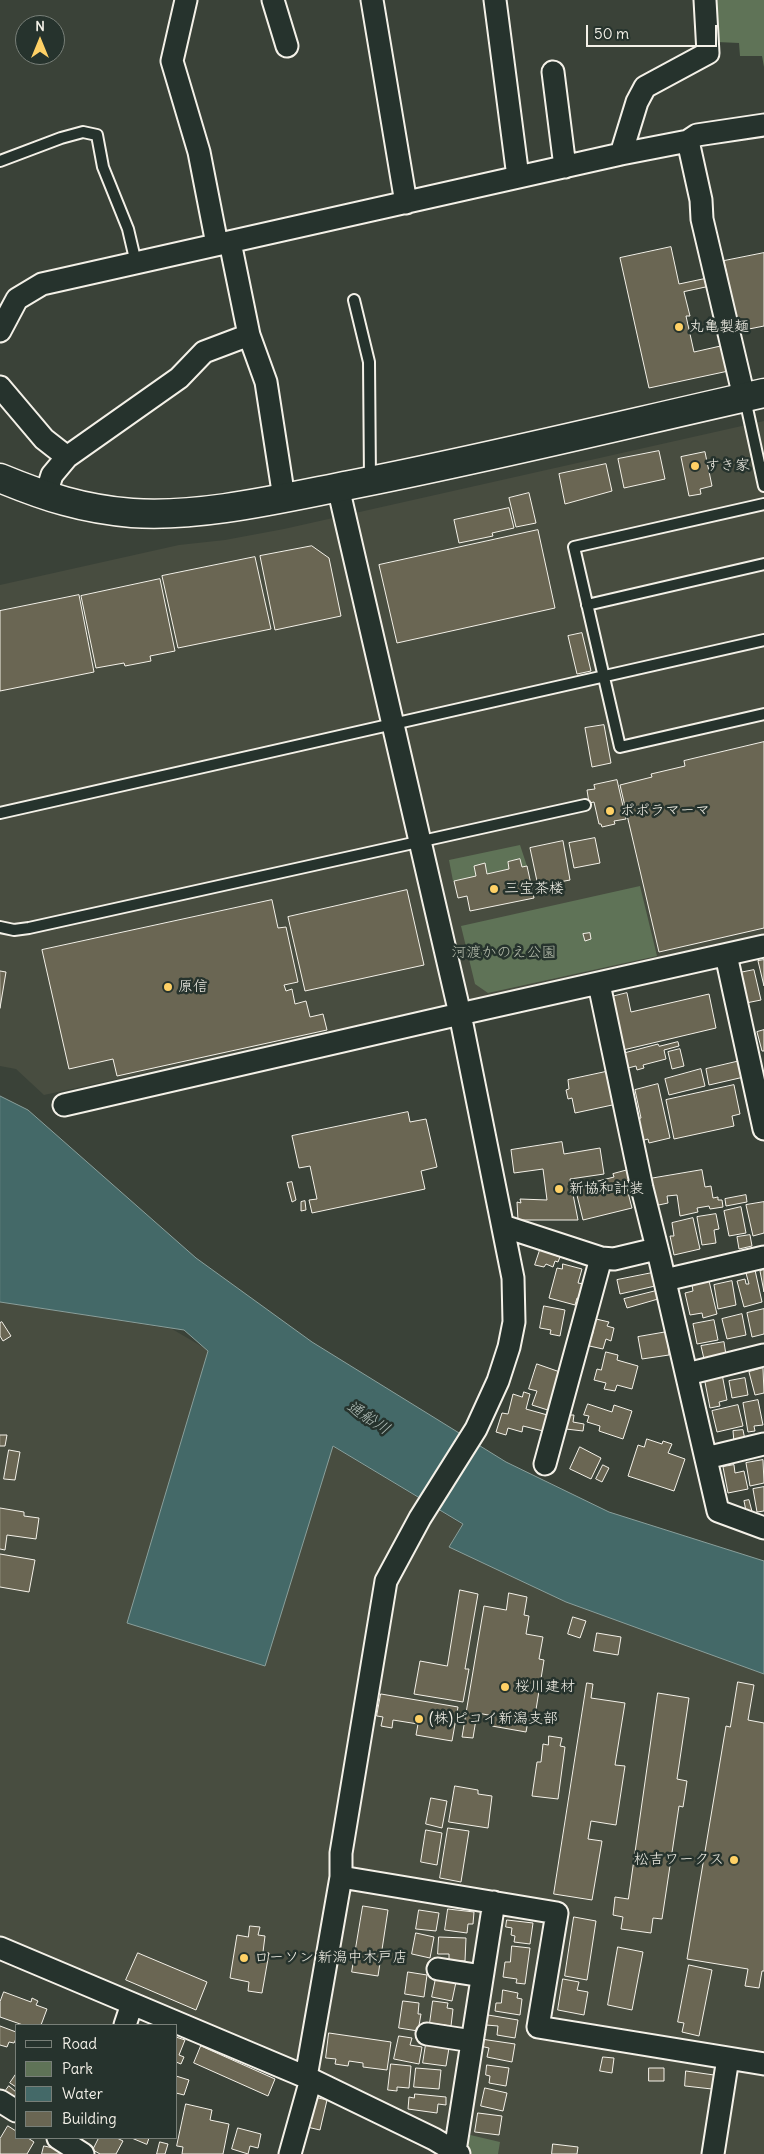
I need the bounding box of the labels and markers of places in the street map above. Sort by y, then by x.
place label: 丸亀製麺 [689,318,749,336]
marker: 丸亀製麺 [673,321,685,333]
place label: すき家 [705,457,750,475]
marker: すき家 [689,460,701,472]
place label: ポポラマーマ [620,802,710,820]
marker: ポポラマーマ [604,805,616,817]
place label: 三宝茶楼 [504,880,564,898]
marker: 三宝茶楼 [488,883,500,895]
place label: 原信 [178,978,208,996]
marker: 原信 [162,981,174,993]
place label: 新協和計装 [569,1180,644,1198]
marker: 新協和計装 [553,1183,565,1195]
place label: 桜川建材 [515,1678,575,1696]
marker: 桜川建材 [499,1681,511,1693]
place label: (株)ピコイ新潟支部 [429,1710,558,1728]
marker: (株)ピコイ新潟支部 [413,1713,425,1725]
place label: 松吉ワークス [634,1851,724,1869]
marker: 松吉ワークス [728,1854,740,1866]
place label: ローソン 新潟中木戸店 [254,1949,408,1967]
marker: ローソン 新潟中木戸店 [238,1952,250,1964]

